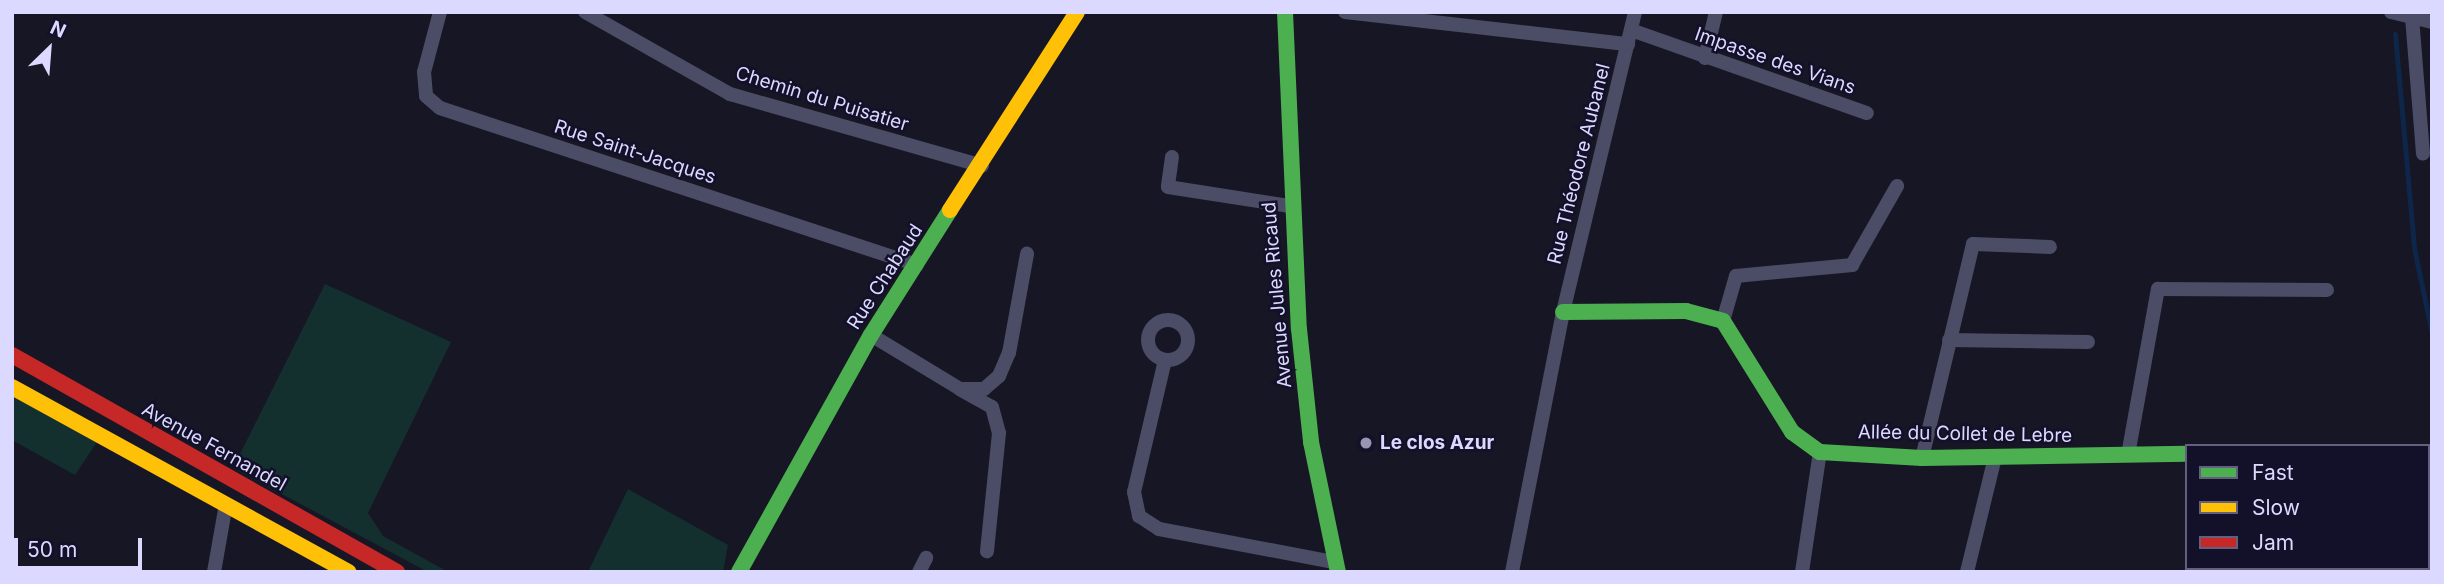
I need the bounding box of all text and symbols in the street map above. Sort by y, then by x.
north arrow [14,14,84,84]
text: N [47,16,70,43]
street label: Impasse des Vians [1692,23,1858,99]
street label: Rue Théodore Aubanel [1543,61,1615,267]
street label: Chemin du Puisatier [733,62,911,136]
street label: Rue Saint-Jacques [551,115,719,189]
street label: Avenue Jules Ricaud [1258,201,1296,389]
street label: Rue Chabaud [842,220,928,334]
street label: Avenue Fernandel [138,398,290,496]
street label: Allée du Collet de Lebre [1858,421,2072,447]
place label: Le clos Azur [1380,432,1494,454]
marker: Le clos Azur [1358,435,1374,451]
legend [2185,444,2430,570]
text: Fast [2252,460,2294,485]
text: Slow [2252,495,2300,520]
scale bar [18,524,145,568]
text: Jam [2252,530,2294,555]
text: 50 m [27,537,77,562]

